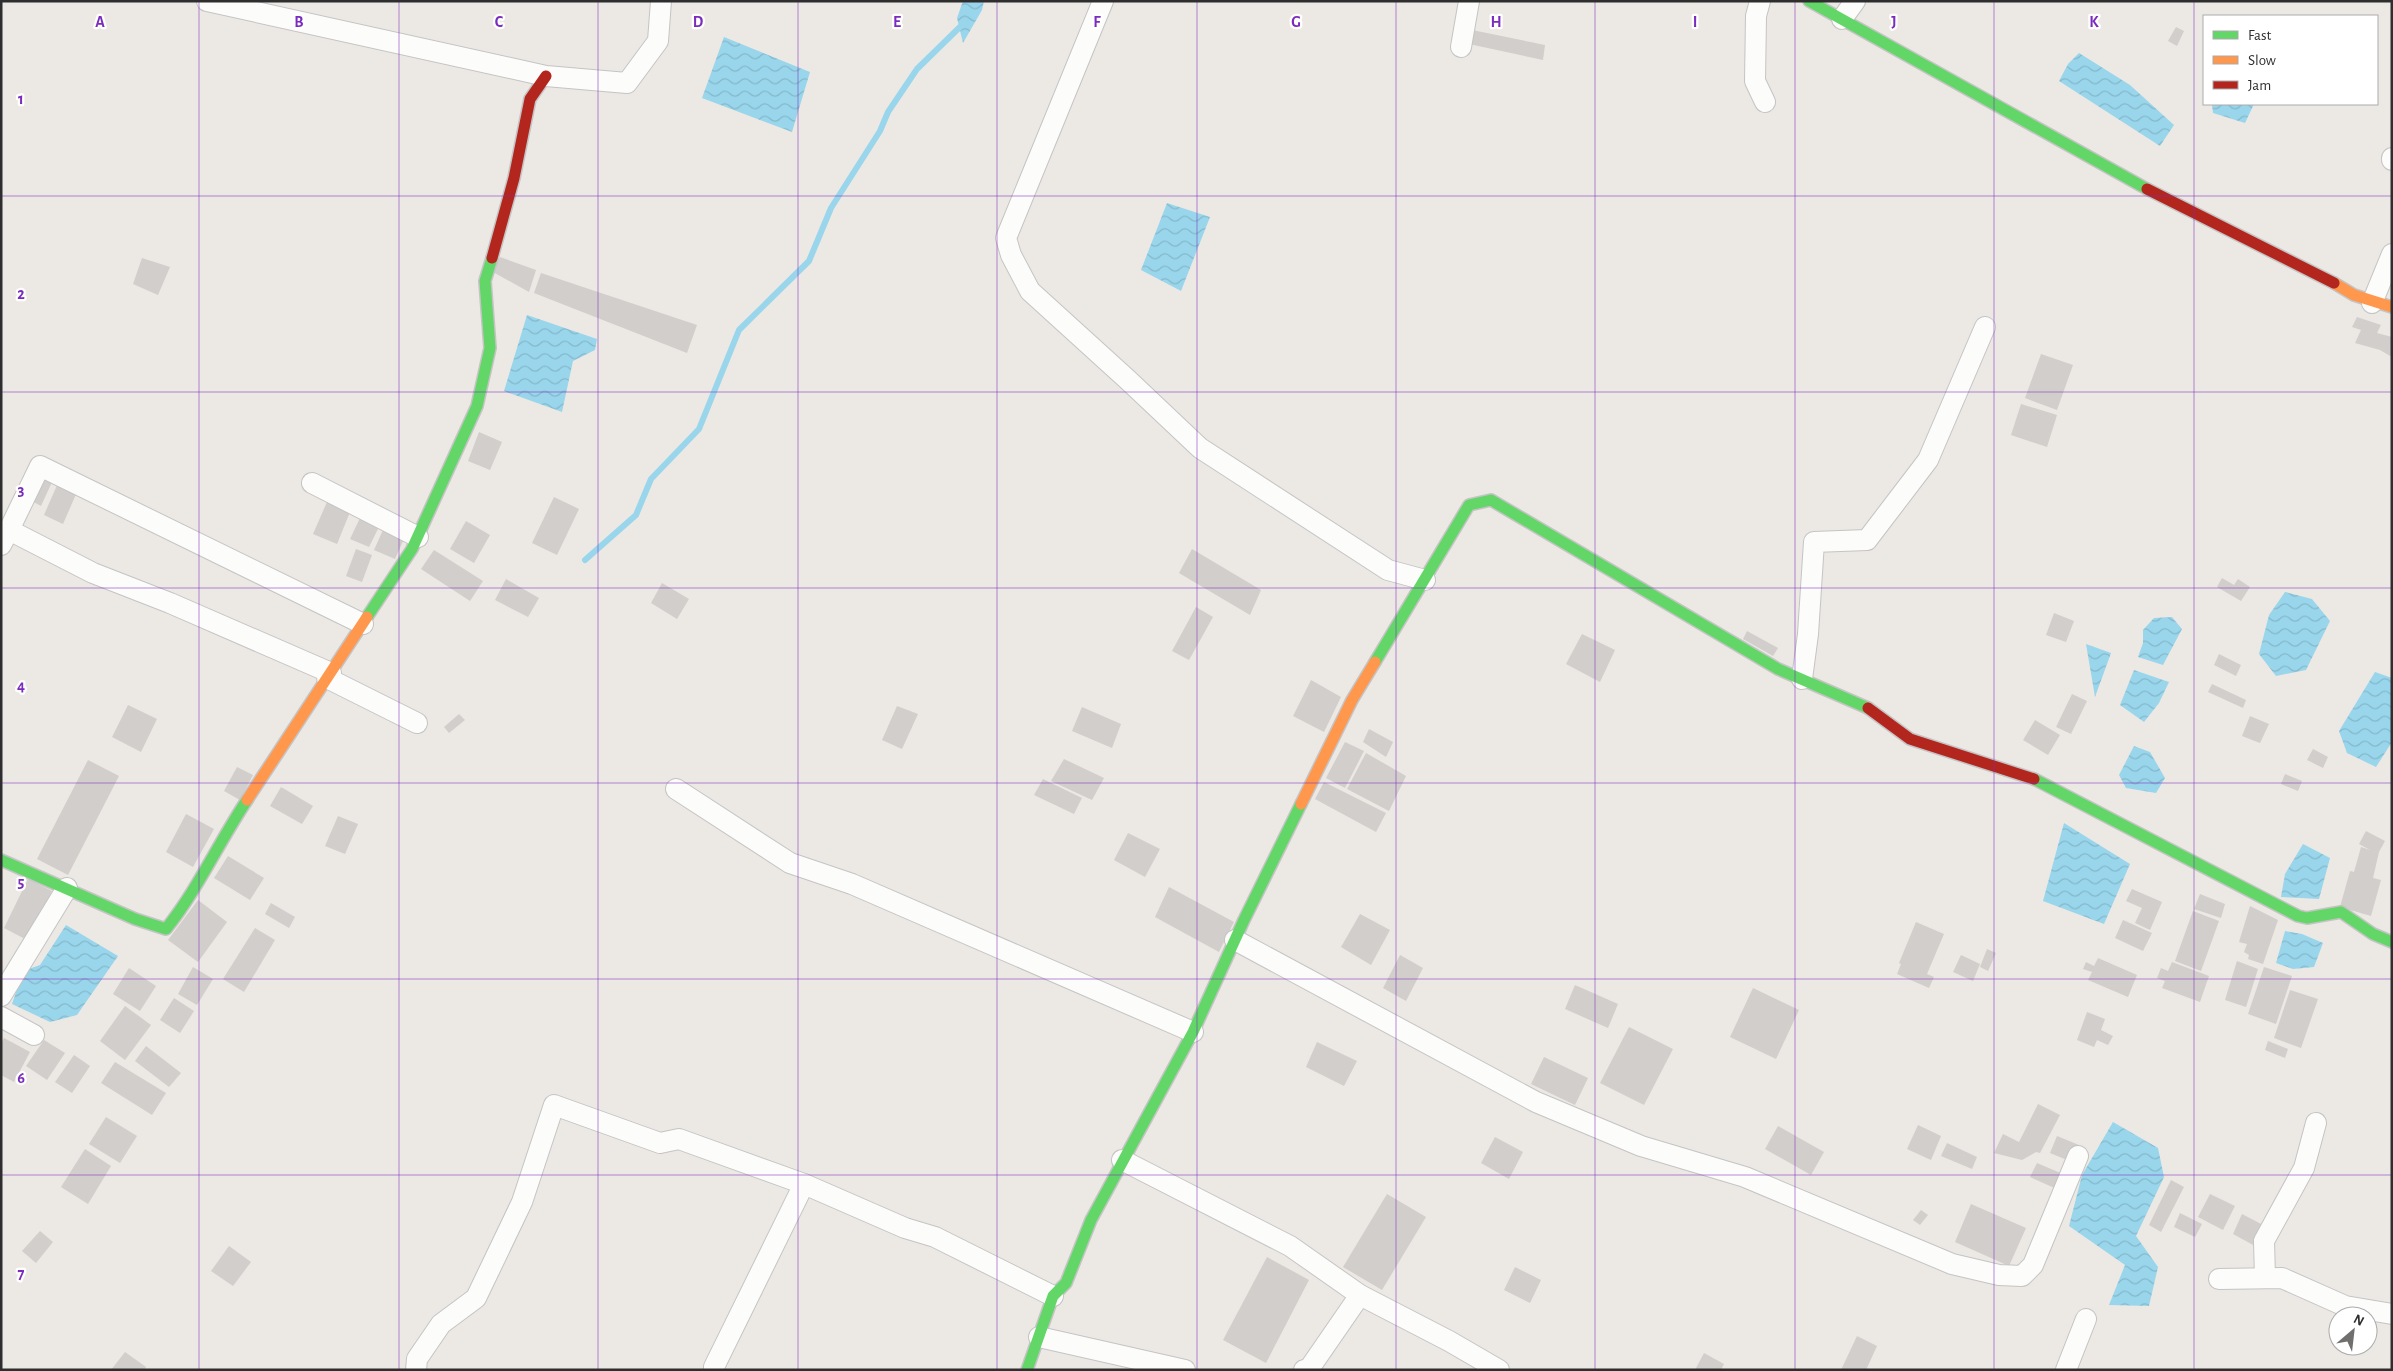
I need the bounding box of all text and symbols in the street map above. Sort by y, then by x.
text: A [95,14,105,30]
text: B [294,14,304,30]
text: C [495,14,504,30]
text: D [693,14,704,30]
text: E [893,14,901,30]
text: F [1093,14,1101,30]
text: G [1291,14,1301,30]
text: H [1490,14,1502,30]
text: I [1693,14,1697,30]
text: J [1891,14,1897,30]
text: K [2089,14,2099,30]
legend [2203,15,2378,105]
text: Fast [2248,28,2272,43]
text: Slow [2248,53,2276,68]
text: Jam [2248,78,2271,93]
text: 1 [18,91,24,107]
text: 2 [17,286,25,302]
text: 3 [18,482,25,498]
text: 4 [17,678,25,694]
text: 5 [18,874,25,890]
text: 6 [17,1070,25,1086]
text: 7 [18,1266,25,1282]
north arrow [2328,1306,2378,1356]
text: N [2351,1312,2366,1329]

